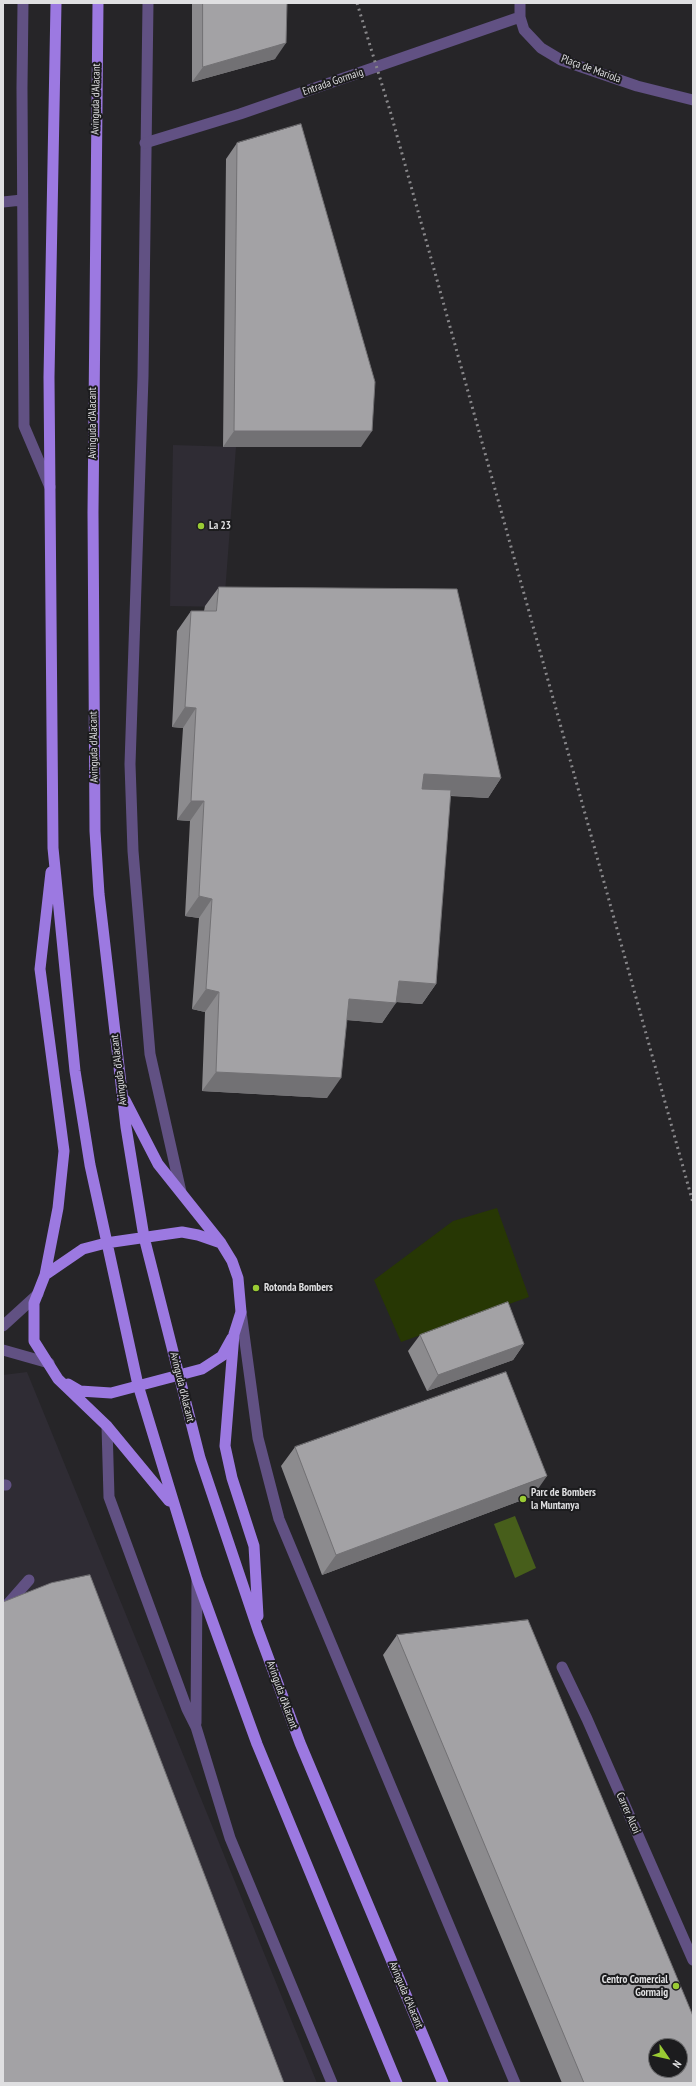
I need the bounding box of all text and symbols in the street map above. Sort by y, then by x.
street label: Plaça de Mariola [559,52,623,86]
street label: Avinguda d'Alacant [89,63,103,135]
street label: Entrada Gormaig [301,65,365,99]
street label: Avinguda d'Alacant [86,387,100,459]
place label: La 23 [209,519,231,533]
marker: La 23 [196,521,206,531]
street label: Avinguda d'Alacant [87,711,101,783]
street label: Avinguda d'Alacant [108,1034,130,1106]
place label: Rotonda Bombers [264,1281,333,1295]
marker: Rotonda Bombers [251,1283,261,1293]
street label: Avinguda d'Alacant [167,1351,197,1423]
place label: Parc de Bombers la Muntanya [531,1486,596,1512]
marker: Parc de Bombers la Muntanya [518,1494,528,1504]
street label: Avinguda d'Alacant [264,1659,300,1731]
street label: Carrer Alcoi [613,1790,643,1836]
street label: Avinguda d'Alacant [386,1960,426,2030]
place label: Centro Comercial Gormaig [602,1973,668,1999]
marker: Centro Comercial Gormaig [671,1981,681,1991]
north arrow [648,2038,688,2078]
text: N [670,2058,685,2071]

